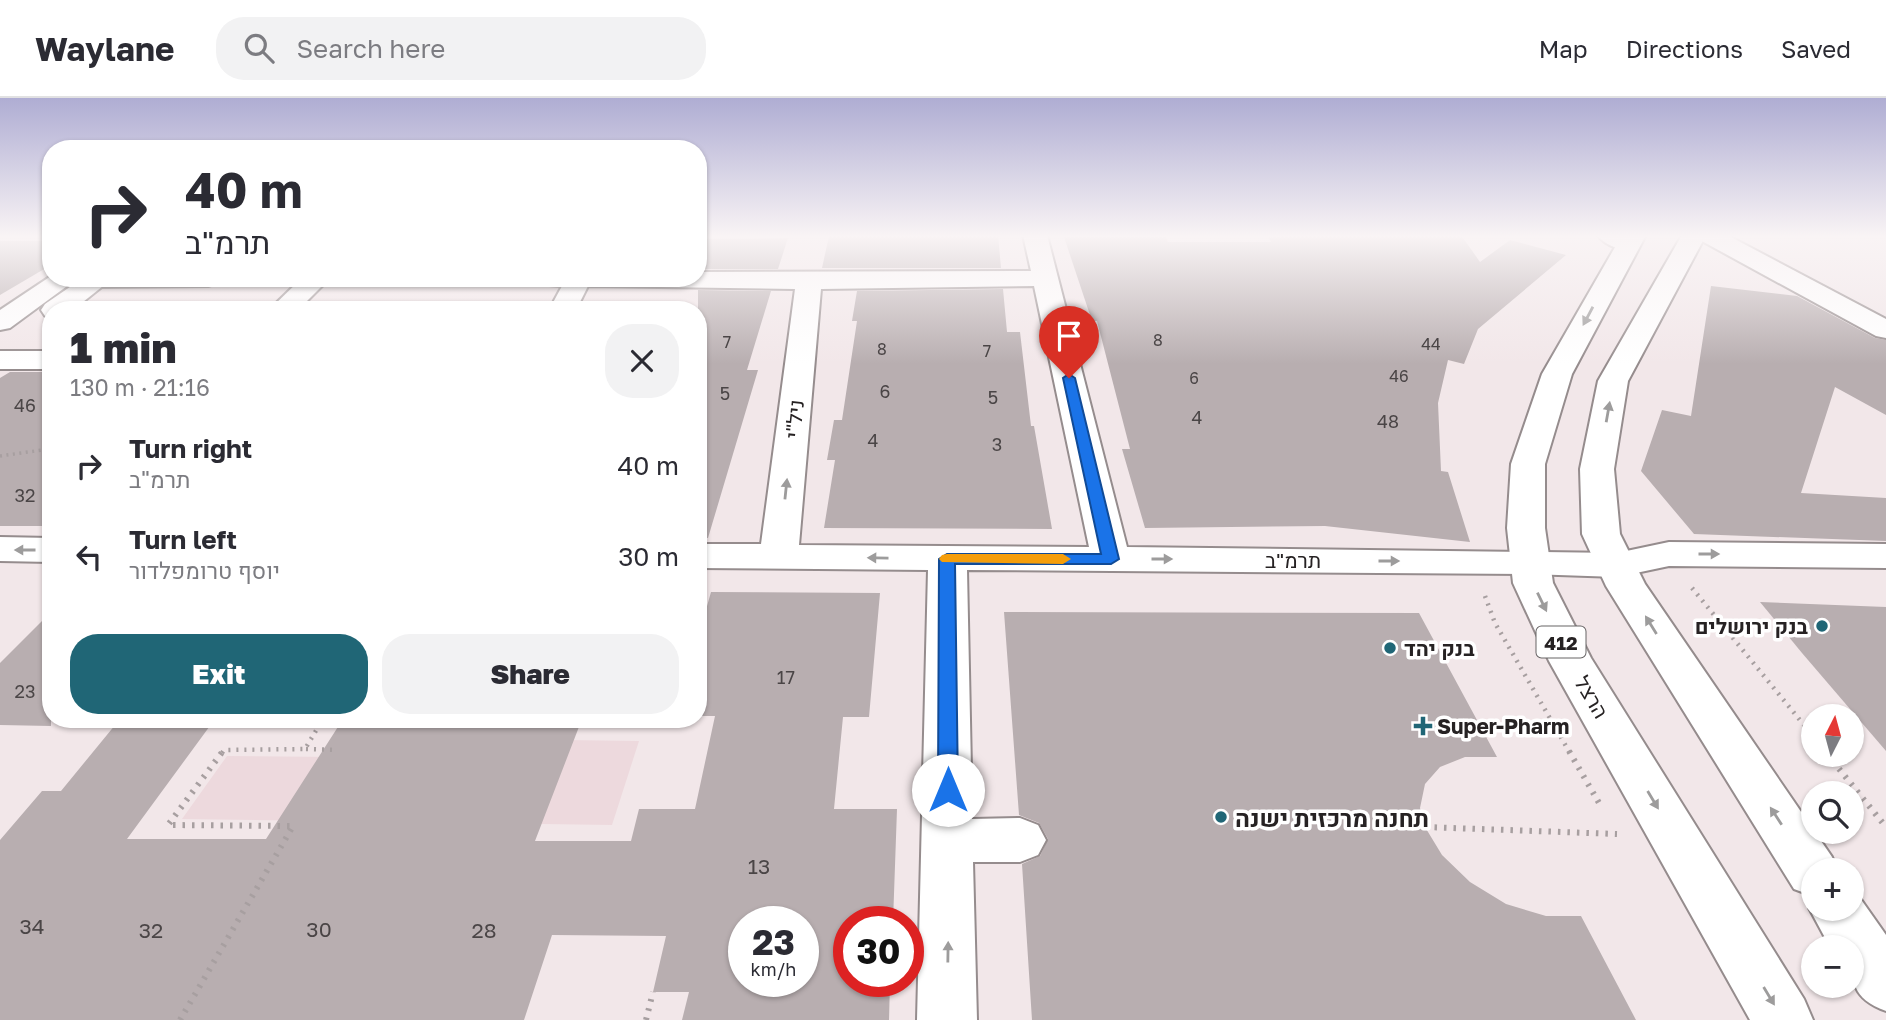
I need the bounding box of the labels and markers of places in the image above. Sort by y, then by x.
pin [1039,306,1099,378]
place label: בנק ירושלים [1695,613,1809,639]
marker: בנק ירושלים [1814,618,1830,634]
place label: בנק יהד [1404,635,1475,661]
marker: בנק יהד [1382,640,1398,656]
place label: Super-Pharm [1437,713,1570,739]
marker: Super-Pharm [1415,718,1431,734]
place label: תחנה מרכזית ישנה [1235,803,1429,832]
marker: תחנה מרכזית ישנה [1213,809,1229,825]

